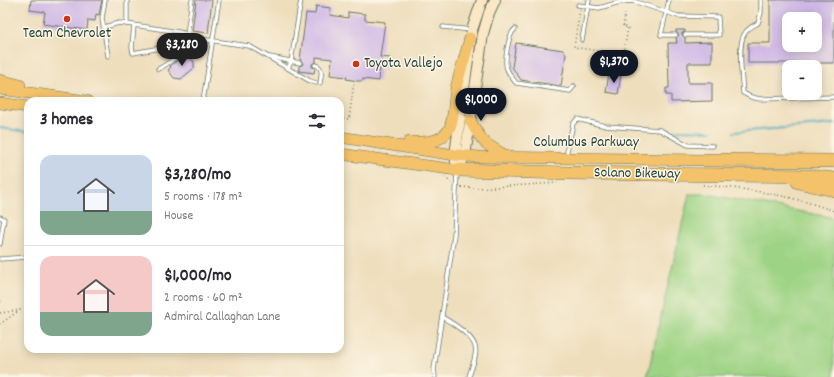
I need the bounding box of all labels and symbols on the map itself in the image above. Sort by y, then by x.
marker: Team Chevrolet [62,14,72,24]
place label: Team Chevrolet [23,23,112,45]
pin: $3,280 [149,33,215,67]
pin: $1,370 [581,50,647,84]
place label: Toyota Vallejo [364,53,443,75]
marker: Toyota Vallejo [351,59,361,69]
pin: $1,000 [448,88,514,122]
street label: Columbus Parkway [533,132,640,154]
street label: Solano Bikeway [594,162,681,186]

